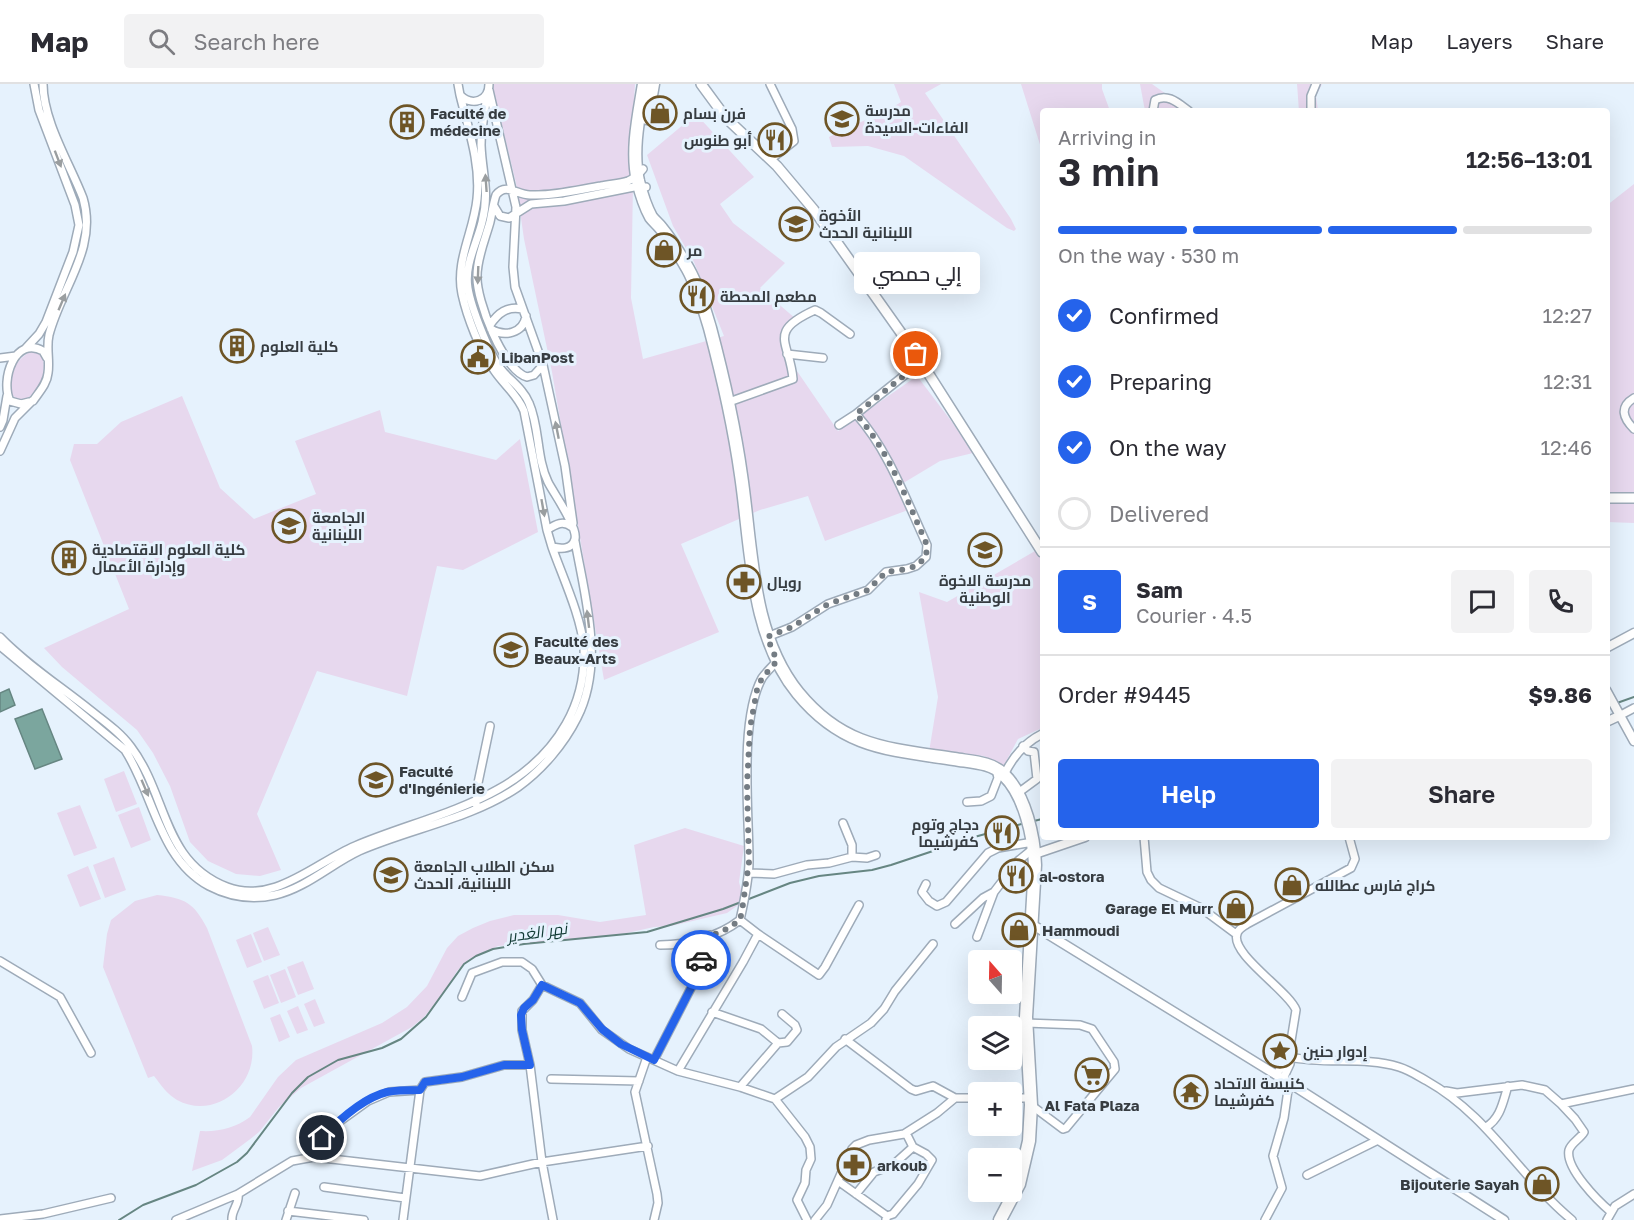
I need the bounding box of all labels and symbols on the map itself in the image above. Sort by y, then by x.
shop icon: فرن بسام [642,95,678,131]
school or university icon: مدرسة الفاءات-السيدة [824,101,860,137]
place label: مدرسة الفاءات-السيدة [865,101,969,136]
building icon: Faculté de médecine [389,104,425,140]
place label: Faculté de médecine [430,104,506,139]
place label: فرن بسام [683,104,746,124]
restaurant icon: أبو طنوس [757,122,793,158]
place label: أبو طنوس [684,131,752,150]
one-way arrow [53,151,63,169]
one-way arrow [481,173,491,192]
school or university icon: الأخوة اللبنانية الحدث [778,206,814,242]
place label: الأخوة اللبنانية الحدث [819,206,913,241]
shop icon: مر [646,232,682,268]
place label: مر [686,241,702,260]
callout: إلي حمصي [853,252,979,294]
one-way arrow [473,265,482,284]
restaurant icon: مطعم المحطة [679,278,715,314]
place label: مطعم المحطة [720,287,817,307]
one-way arrow [57,293,67,311]
building icon: كلية العلوم [219,328,255,364]
pin [890,328,941,379]
place label: كلية العلوم [260,337,339,357]
public building icon: LibanPost [460,339,496,375]
place label: LibanPost [501,348,574,366]
one-way arrow [552,420,561,439]
one-way arrow [539,499,548,518]
school or university icon: الجامعة اللبنانية [271,508,307,544]
place label: الجامعة اللبنانية [312,508,365,543]
school or university icon: مدرسة الاخوة الوطنية [967,532,1003,568]
building icon: كلية العلوم الاقتصادية وإدارة الأعمال [51,540,87,576]
place label: كلية العلوم الاقتصادية وإدارة الأعمال [92,540,246,577]
pharmacy icon: رويال [726,564,762,600]
place label: مدرسة الاخوة الوطنية [939,571,1031,607]
place label: رويال [767,573,802,592]
one-way arrow [584,609,593,628]
school or university icon: Faculté des Beaux-Arts [493,632,529,668]
place label: Faculté des Beaux-Arts [534,632,619,667]
school or university icon: Faculté d'Ingénierie [358,762,394,798]
place label: Faculté d'Ingénierie [399,762,485,797]
one-way arrow [141,779,150,797]
place label: دجاج وتوم كفرشيما [911,815,979,851]
restaurant icon: دجاج وتوم كفرشيما [984,815,1020,851]
school or university icon: سكن الطلاب الجامعة اللبنانية، الحدث [373,857,409,893]
place label: سكن الطلاب الجامعة اللبنانية، الحدث [414,857,555,892]
restaurant icon: al-ostora [998,858,1034,894]
place label: al-ostora [1039,867,1105,885]
shop icon: كراج فارس عطالله [1274,867,1310,903]
place label: كراج فارس عطالله [1315,876,1435,896]
shop icon: Garage El Murr [1218,890,1254,926]
place label: Garage El Murr [1105,899,1213,917]
shop icon: Hammoudi [1001,912,1037,948]
water label: نهر الغدير [504,918,570,946]
place label: Hammoudi [1042,921,1120,939]
courier [671,930,731,990]
north arrow [968,950,1022,1004]
place icon: إدوار حنين [1262,1033,1298,1069]
place label: إدوار حنين [1303,1042,1368,1062]
supermarket icon: Al Fata Plaza [1074,1057,1110,1093]
temple icon: كنيسة الاتحاد كفرشيما [1173,1074,1209,1110]
place label: كنيسة الاتحاد كفرشيما [1214,1074,1305,1110]
place label: Al Fata Plaza [1044,1096,1140,1114]
pin [296,1112,347,1163]
pharmacy icon: arkoub [836,1147,872,1183]
place label: arkoub [877,1156,927,1174]
shop icon: Bijouterie Sayah [1524,1166,1560,1202]
place label: Bijouterie Sayah [1400,1175,1519,1193]

